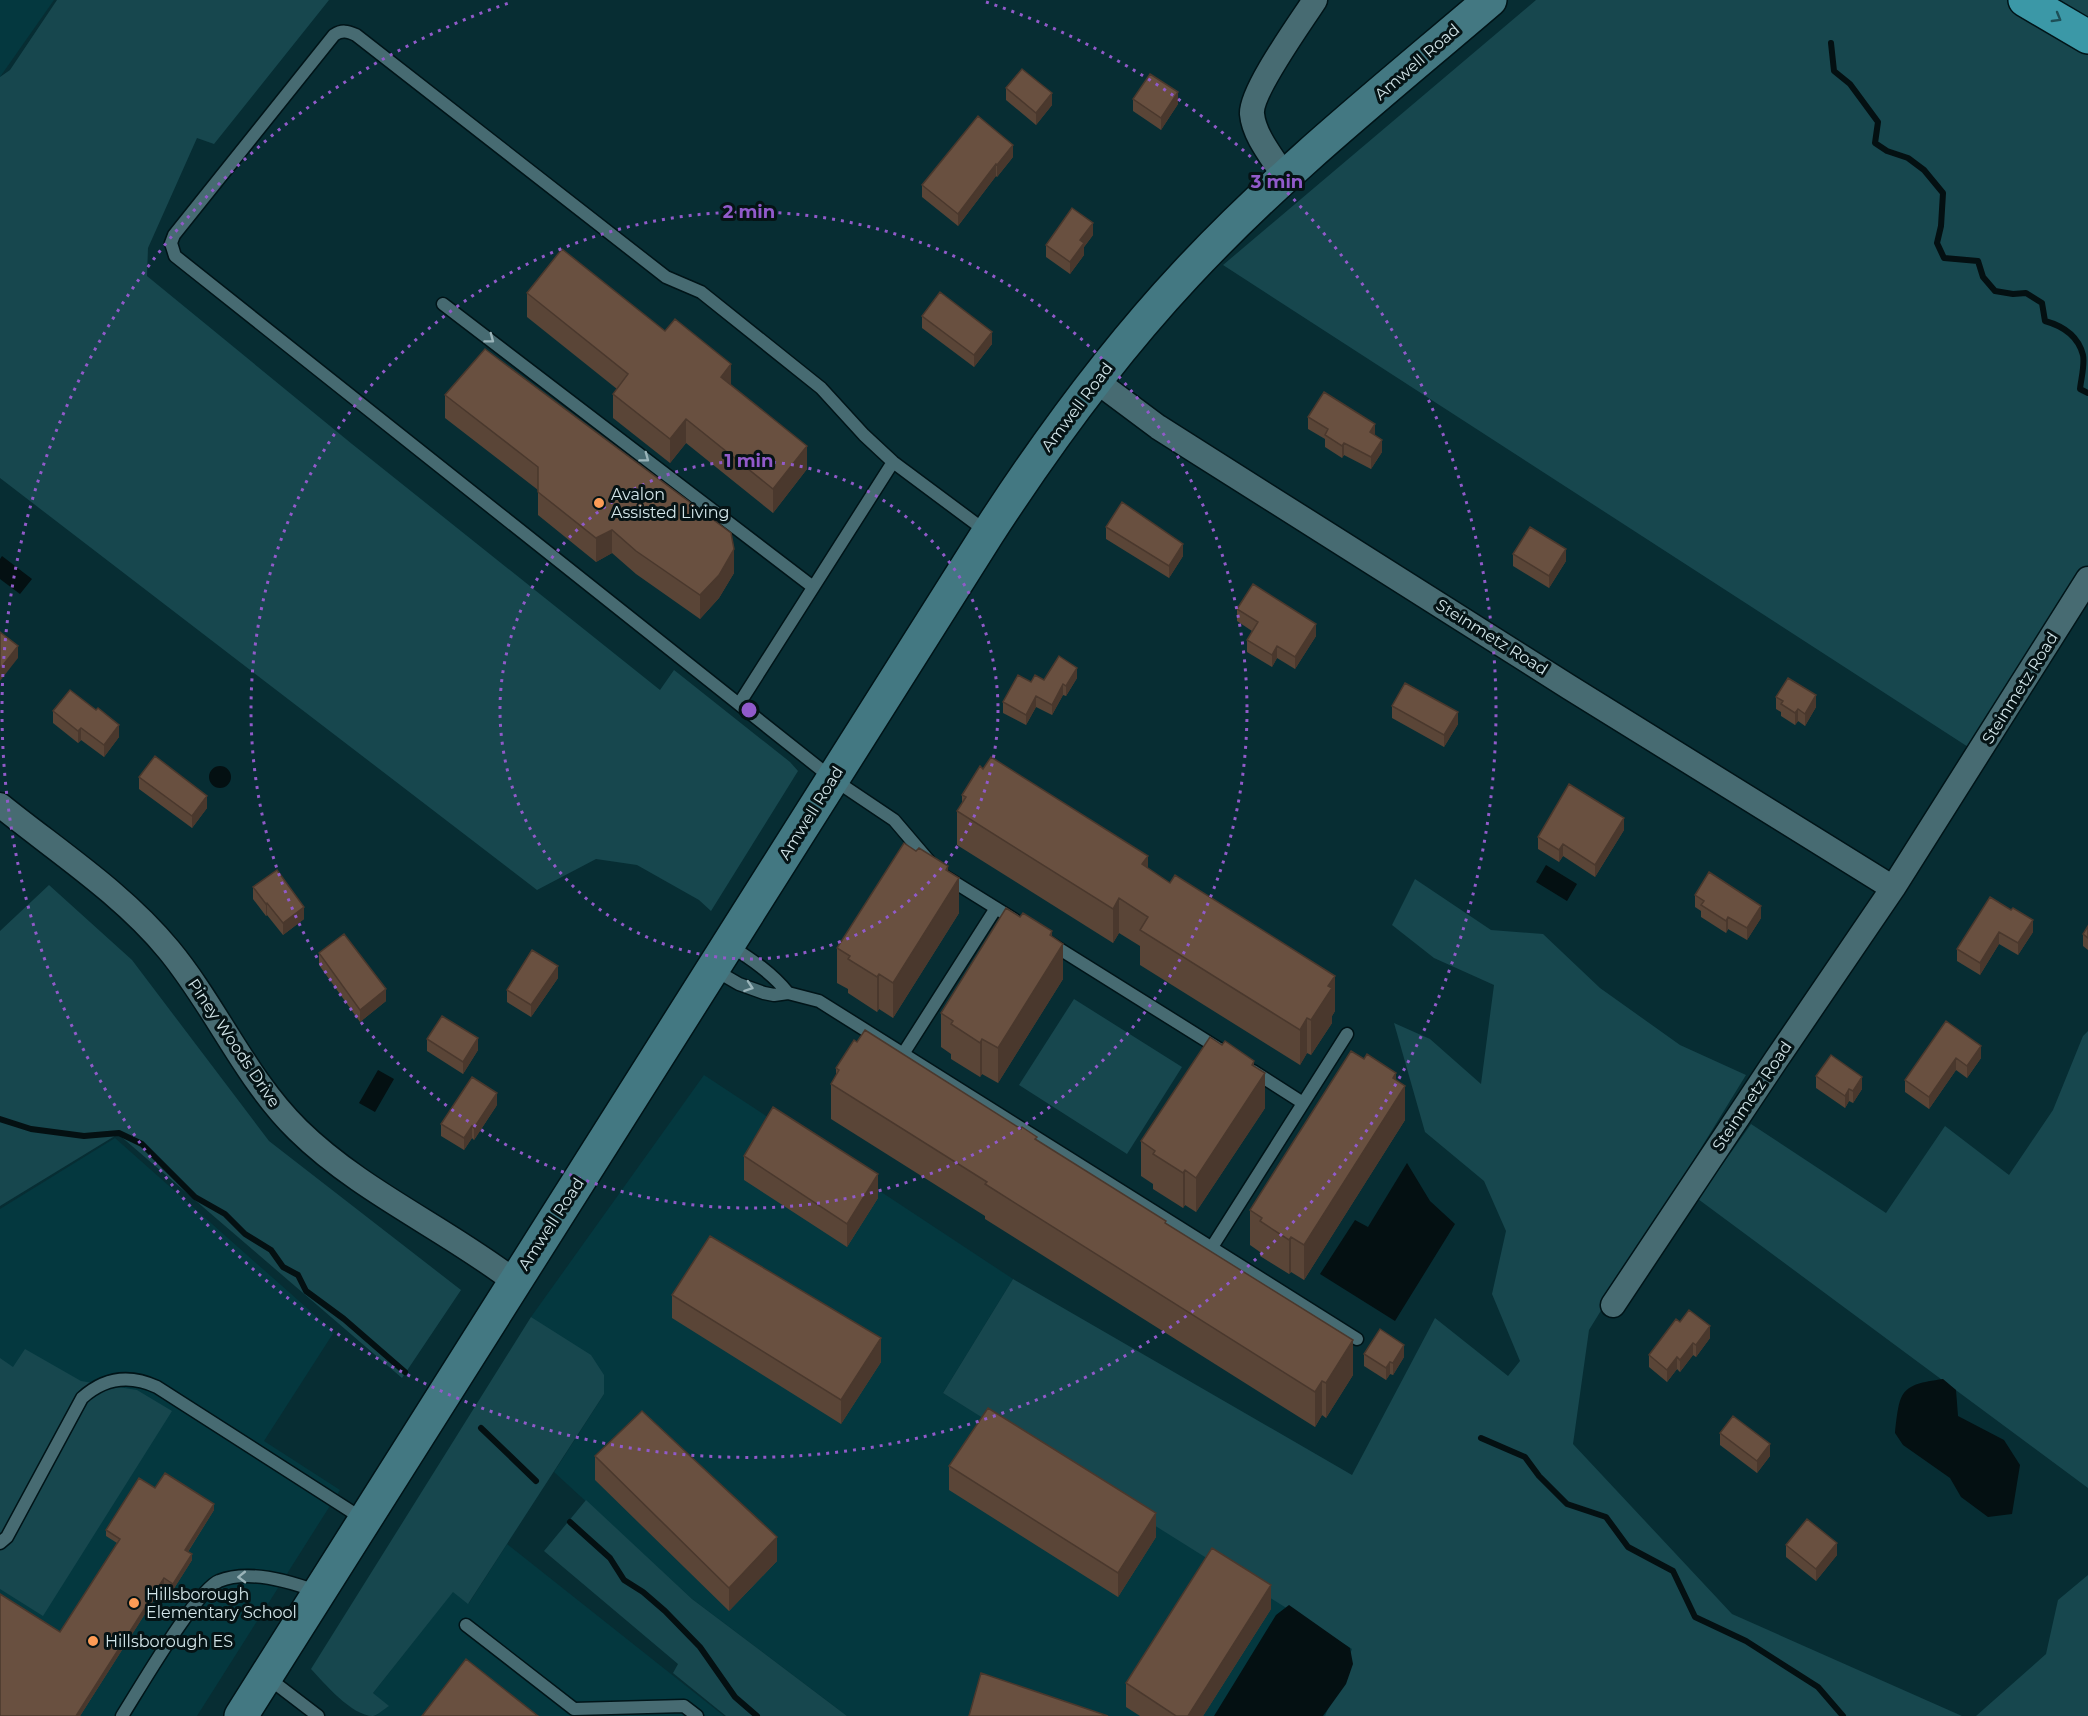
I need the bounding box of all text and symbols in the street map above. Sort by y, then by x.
one-way arrow [2051,11,2061,22]
street label: Amwell Road [1371,20,1463,104]
text: 3 min [1250,171,1303,193]
text: 2 min [723,201,775,223]
one-way arrow [483,332,494,343]
street label: Amwell Road [1037,359,1117,455]
one-way arrow [639,450,650,461]
text: 1 min [725,450,773,472]
place label: Avalon Assisted Living [611,485,730,522]
marker: Avalon Assisted Living [592,496,606,510]
street label: Steinmetz Road [1433,595,1551,679]
street label: Steinmetz Road [1978,629,2062,747]
centre of rings [739,700,759,720]
street label: Amwell Road [775,763,847,863]
street label: Piney Woods Drive [184,975,284,1111]
one-way arrow [743,980,754,993]
street label: Steinmetz Road [1708,1038,1796,1154]
street label: Amwell Road [514,1174,588,1274]
one-way arrow [237,1571,246,1584]
place label: Hillsborough Elementary School [146,1585,297,1622]
marker: Hillsborough Elementary School [127,1596,141,1610]
place label: Hillsborough ES [105,1632,233,1651]
marker: Hillsborough ES [86,1634,100,1648]

